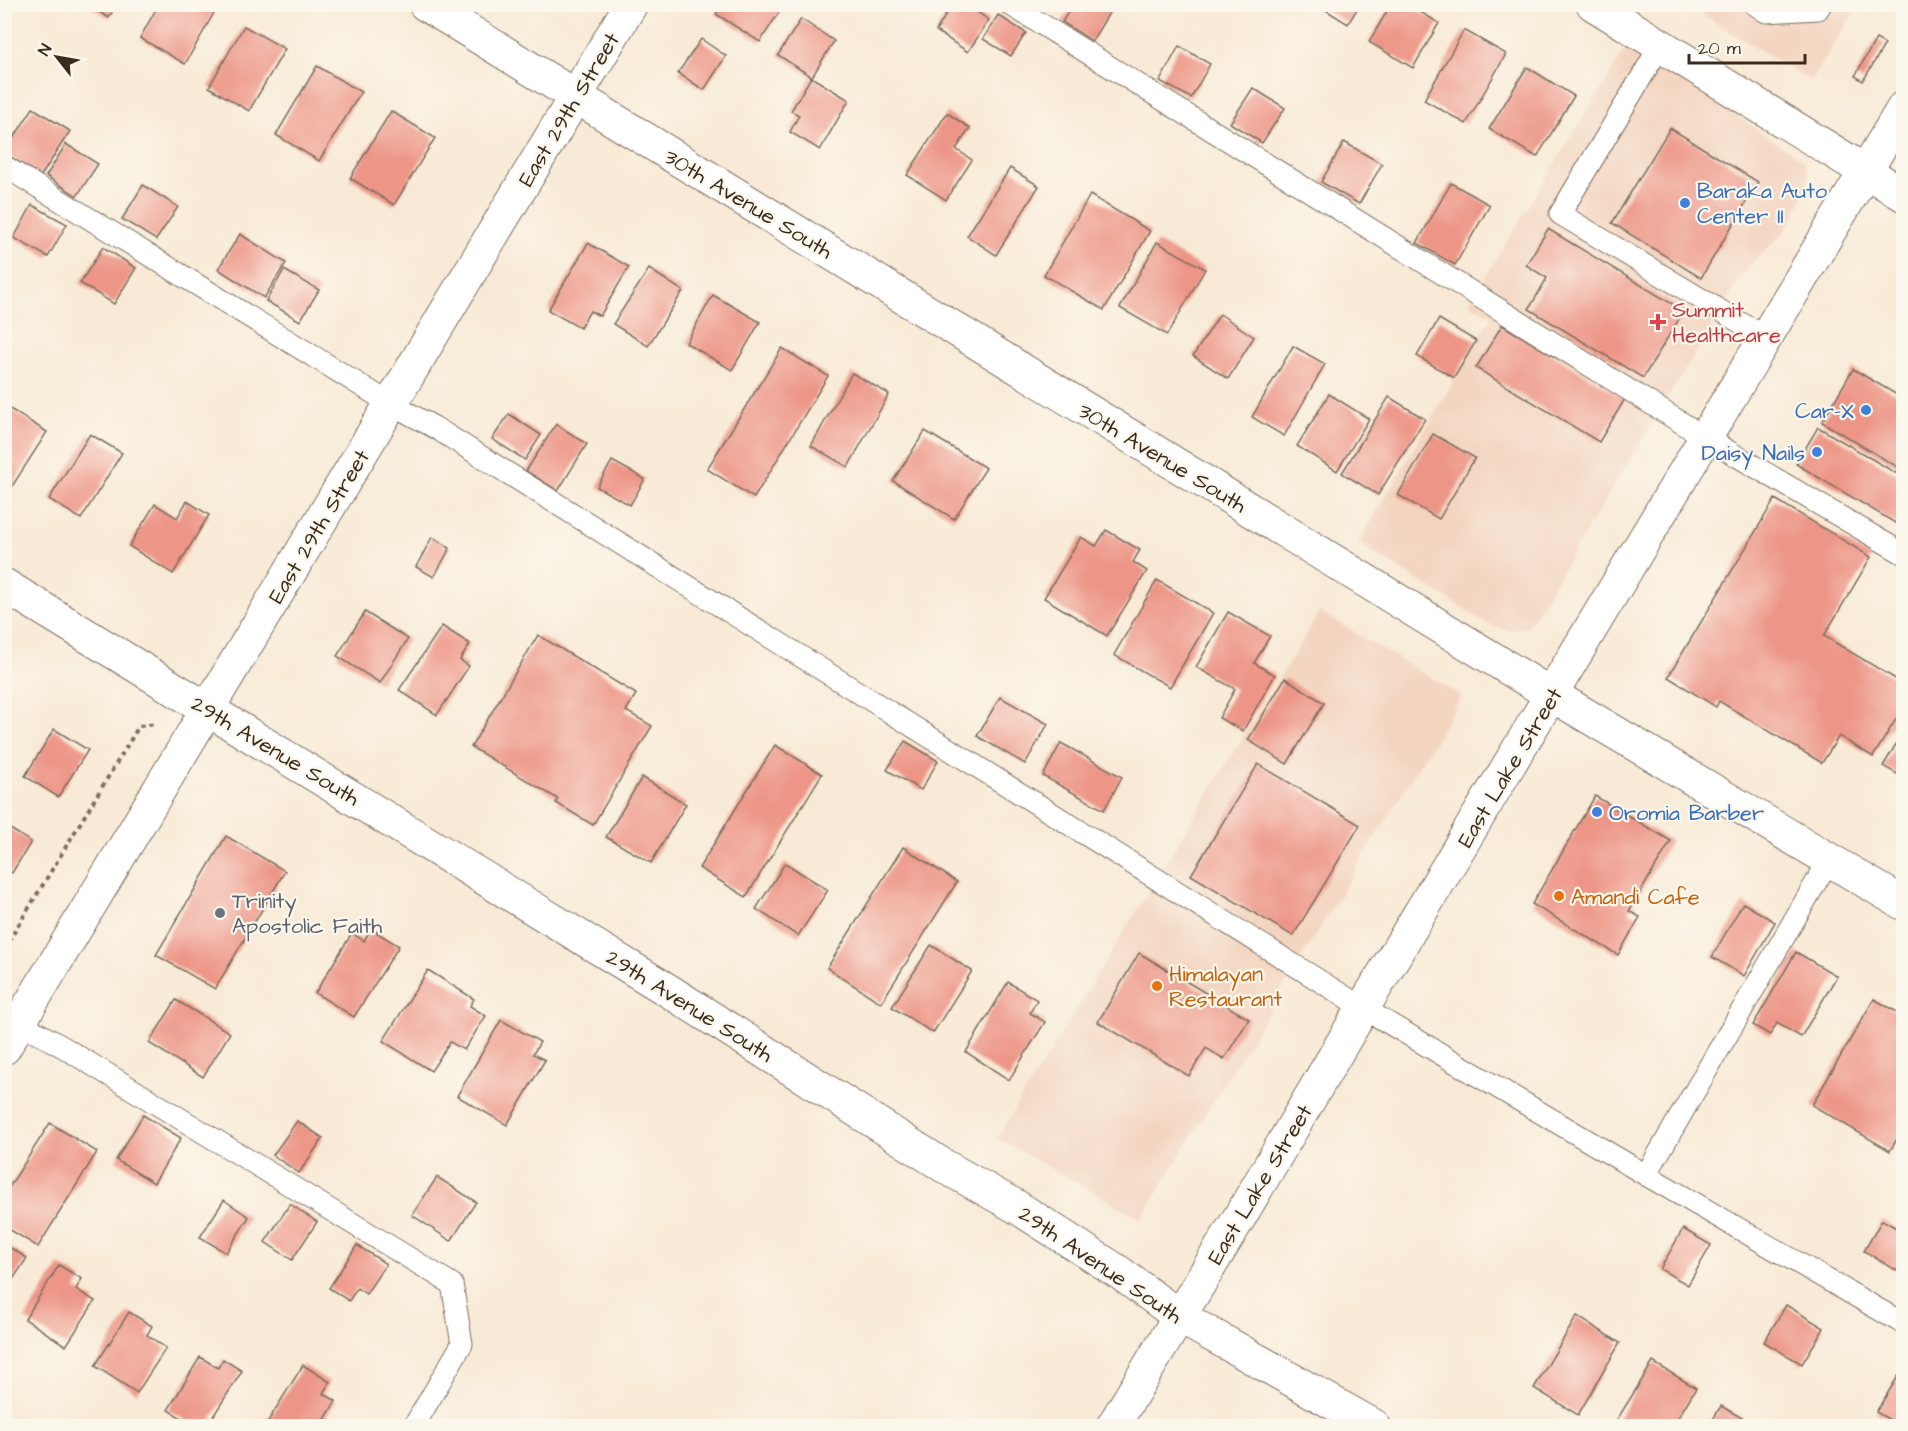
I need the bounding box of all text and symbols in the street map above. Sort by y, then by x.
north arrow [27,27,87,87]
street label: East 29th Street [511,27,628,193]
scale bar [1689,27,1804,65]
text: 20 m [1698,36,1741,61]
text: N [33,40,57,60]
street label: 30th Avenue South [658,142,838,267]
place label: Baraka Auto Center II [1697,176,1828,232]
marker: Baraka Auto Center II [1678,196,1692,210]
place label: Summit Healthcare [1672,295,1781,351]
marker: Summit Healthcare [1649,313,1667,331]
street label: 30th Avenue South [1072,396,1252,521]
place label: Car-X [1795,396,1854,427]
marker: Car-X [1859,403,1873,417]
place label: Daisy Nails [1701,438,1805,470]
street label: East 29th Street [261,444,378,610]
marker: Daisy Nails [1810,445,1824,459]
street label: East Lake Street [1450,682,1570,854]
street label: 29th Avenue South [185,689,365,814]
place label: Oromia Barber [1609,798,1764,829]
marker: Oromia Barber [1590,805,1604,819]
place label: Amandi Cafe [1571,882,1700,913]
place label: Trinity Apostolic Faith [232,886,382,942]
marker: Amandi Cafe [1552,889,1566,903]
marker: Trinity Apostolic Faith [213,906,227,920]
street label: 29th Avenue South [600,942,779,1070]
place label: Himalayan Restaurant [1169,959,1282,1015]
marker: Himalayan Restaurant [1150,979,1164,993]
street label: East Lake Street [1200,1099,1320,1271]
street label: 29th Avenue South [1012,1199,1188,1332]

